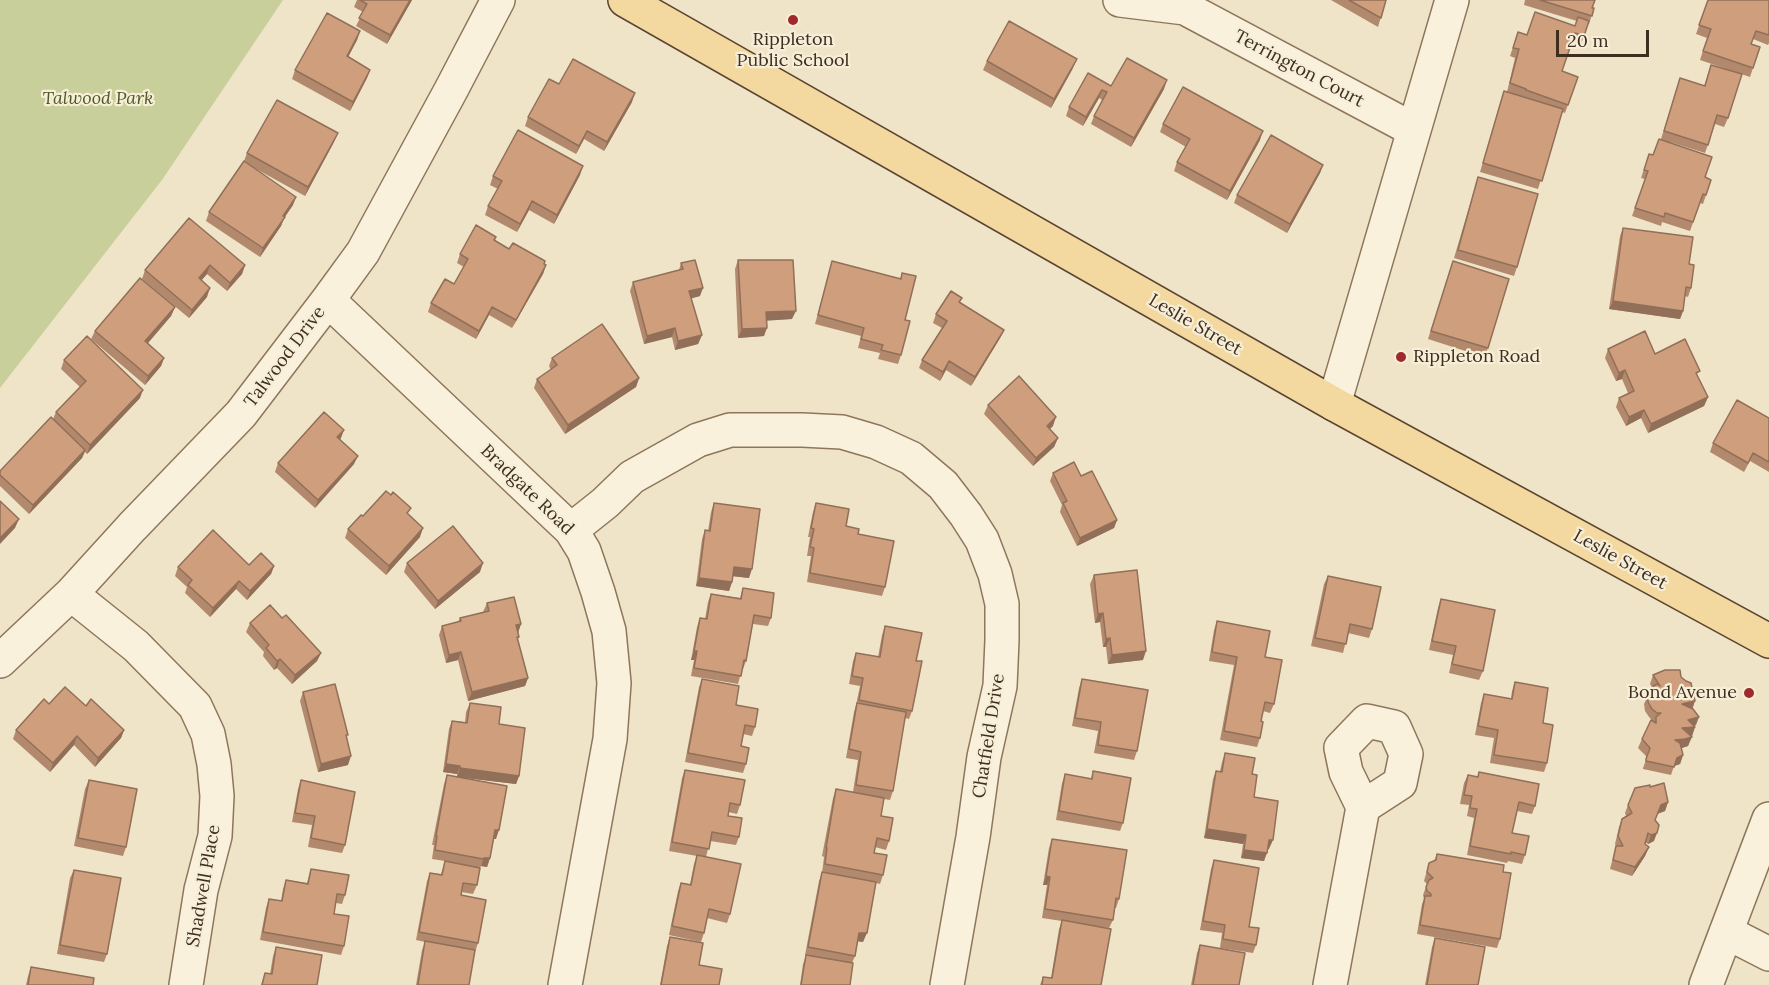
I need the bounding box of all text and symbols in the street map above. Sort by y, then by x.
marker: Rippleton Public School [786,13,800,27]
scale bar [1559,18,1652,56]
street label: Terrington Court [1230,26,1368,112]
place label: Rippleton Public School [737,29,849,72]
text: 20 m [1567,29,1609,52]
park label: Talwood Park [43,88,153,110]
street label: Leslie Street [1145,290,1245,360]
street label: Talwood Drive [240,302,330,412]
place label: Rippleton Road [1413,346,1540,368]
marker: Rippleton Road [1394,350,1408,364]
street label: Bradgate Road [476,440,578,540]
street label: Leslie Street [1569,525,1671,595]
street label: Chatfield Drive [968,672,1010,800]
place label: Bond Avenue [1628,682,1737,704]
marker: Bond Avenue [1742,686,1756,700]
street label: Shadwell Place [183,823,225,949]

